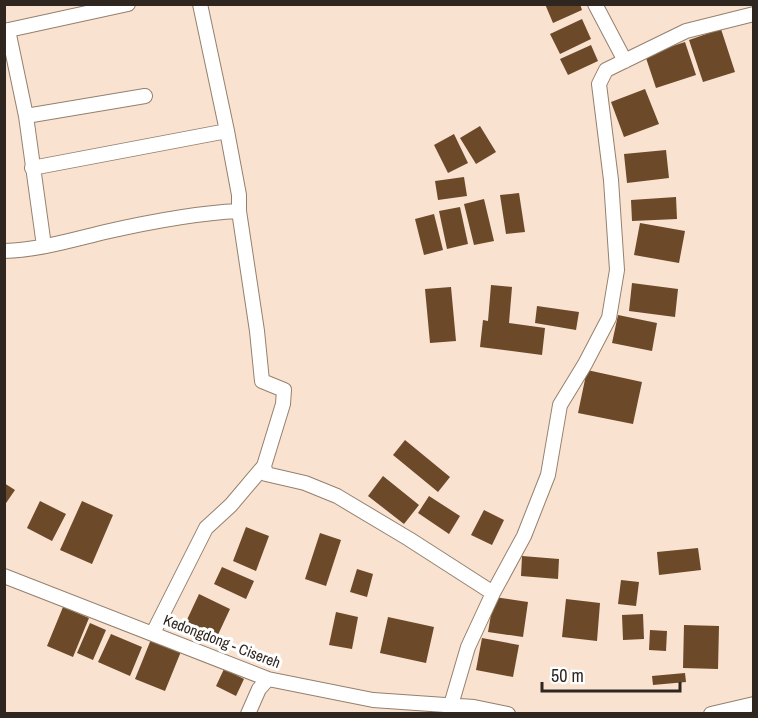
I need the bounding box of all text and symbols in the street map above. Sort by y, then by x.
street label: Kedongdong - Cisereh [160,609,284,673]
scale bar [542,655,680,693]
text: 50 m [551,663,584,688]

